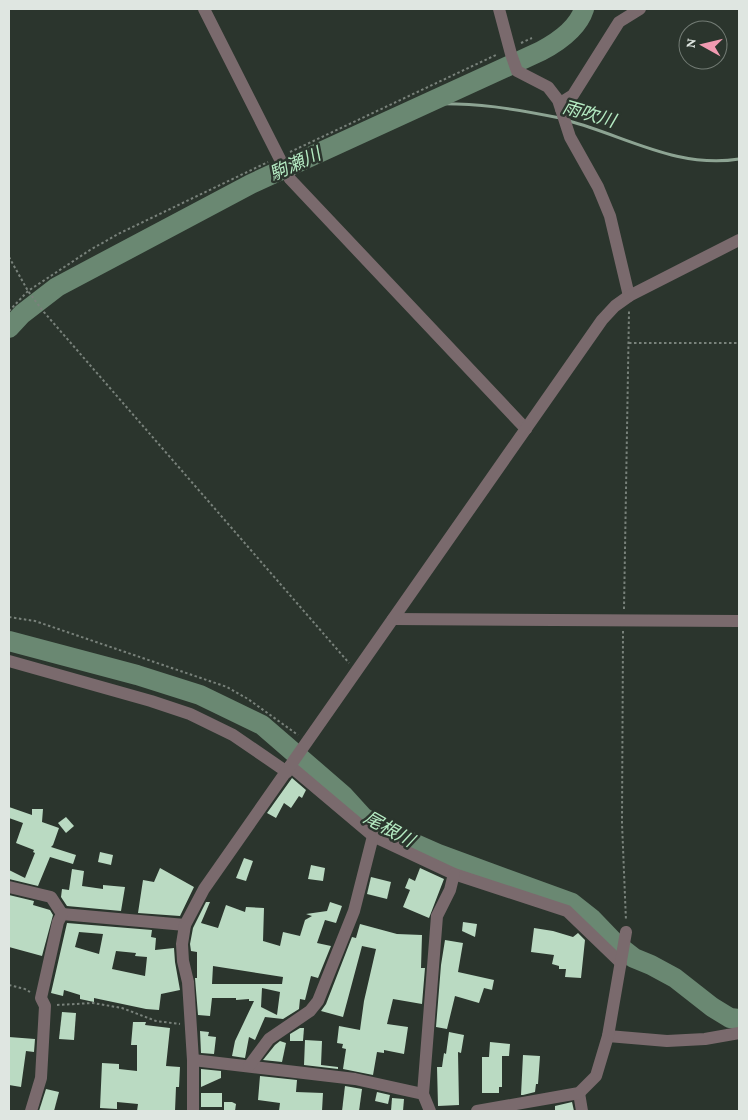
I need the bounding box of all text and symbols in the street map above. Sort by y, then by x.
north arrow [678,20,728,70]
text: N [682,37,699,49]
water label: 雨吹川 [560,97,620,132]
water label: 駒瀬川 [266,143,326,184]
water label: 尾根川 [361,807,419,852]

